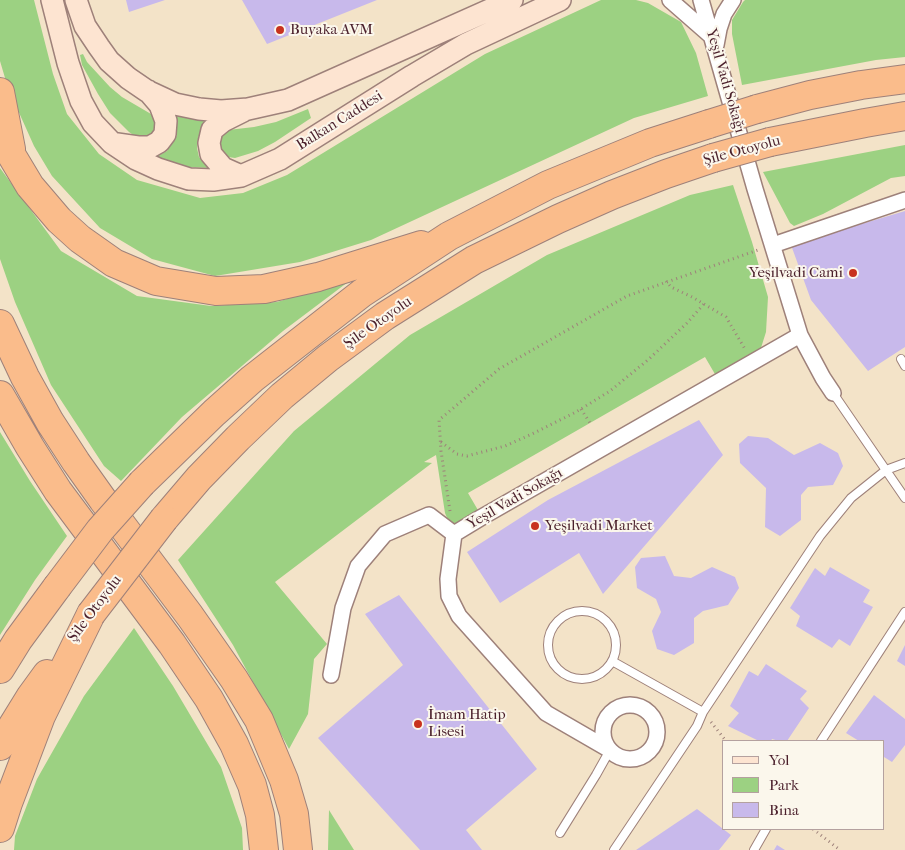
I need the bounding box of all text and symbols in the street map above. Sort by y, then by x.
place label: Buyaka AVM [290,21,373,39]
marker: Buyaka AVM [274,24,286,36]
street label: Yeşil Vadi Sokağı [702,27,748,135]
street label: Balkan Caddesi [294,87,386,155]
street label: Şile Otoyolu [702,132,782,170]
place label: Yeşilvadi Cami [749,264,843,282]
marker: Yeşilvadi Cami [847,267,859,279]
street label: Şile Otoyolu [341,293,415,353]
street label: Yeşil Vadi Sokağı [464,464,566,534]
place label: Yeşilvadi Market [545,517,653,535]
marker: Yeşilvadi Market [529,520,541,532]
street label: Şile Otoyolu [64,572,126,646]
place label: İmam Hatip Lisesi [428,706,506,741]
marker: İmam Hatip Lisesi [412,718,424,730]
legend [722,740,885,830]
text: Yol [769,751,789,769]
text: Park [769,776,799,794]
text: Bina [769,801,799,819]

